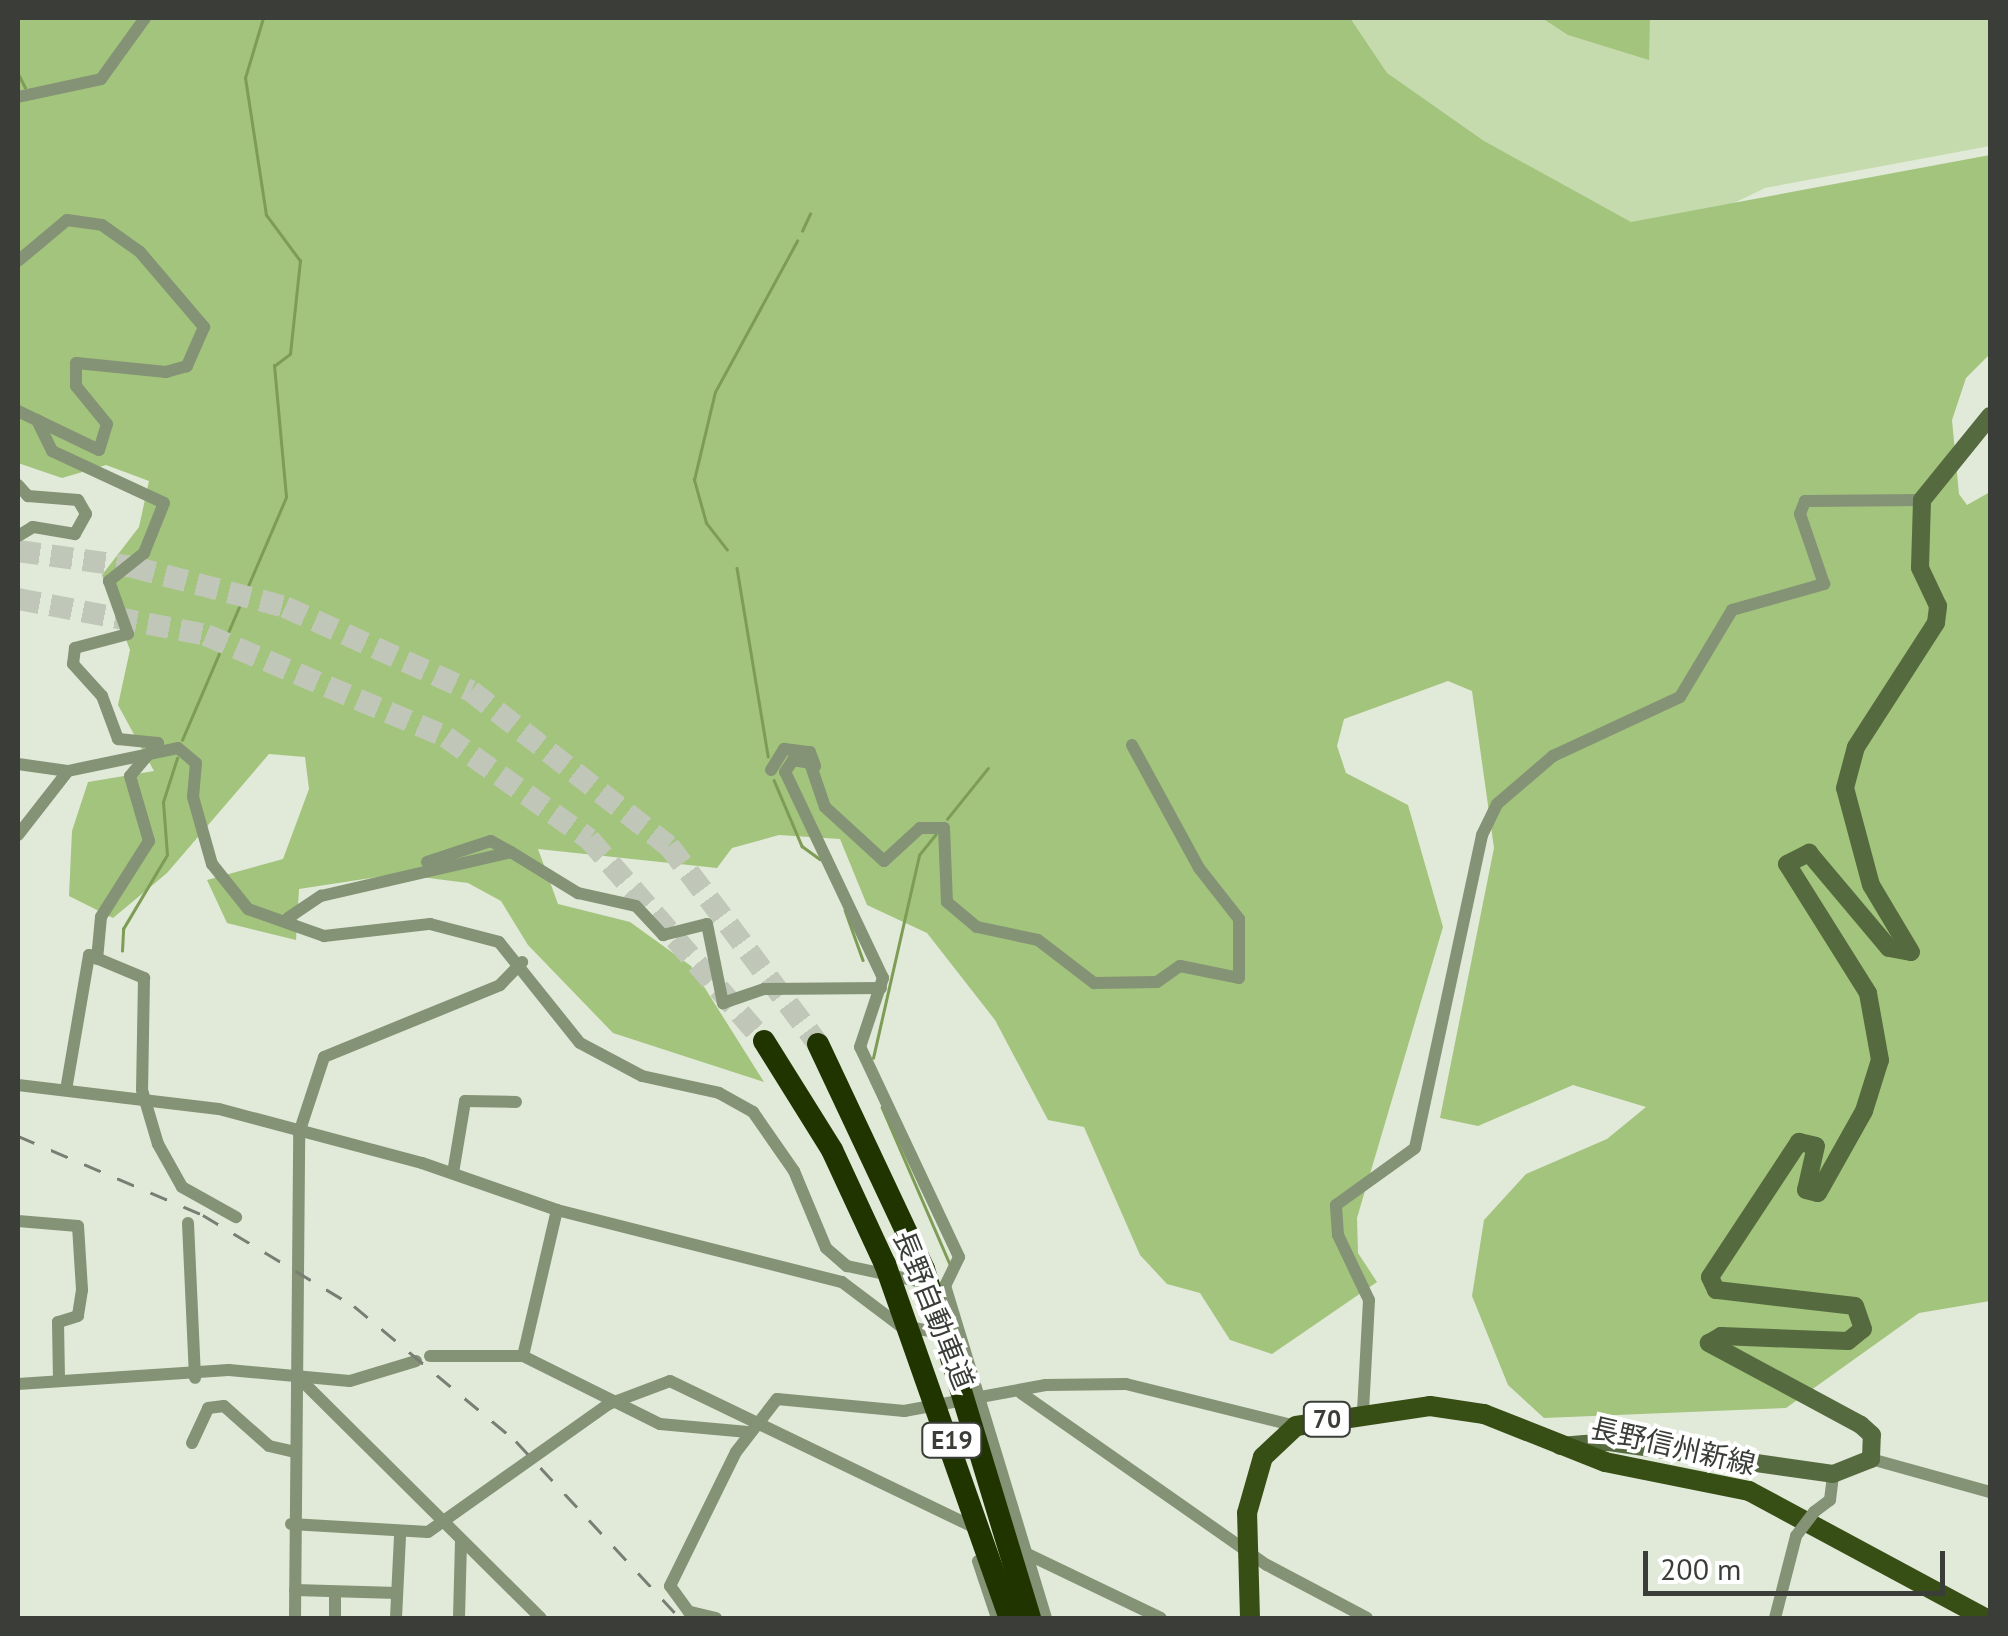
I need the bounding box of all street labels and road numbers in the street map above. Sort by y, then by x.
street label: 長野自動車道 [887,1226,981,1394]
road number: 70 [1302,1399,1352,1439]
street label: 長野信州新線 [1587,1411,1759,1481]
road number: E19 [920,1420,984,1460]

